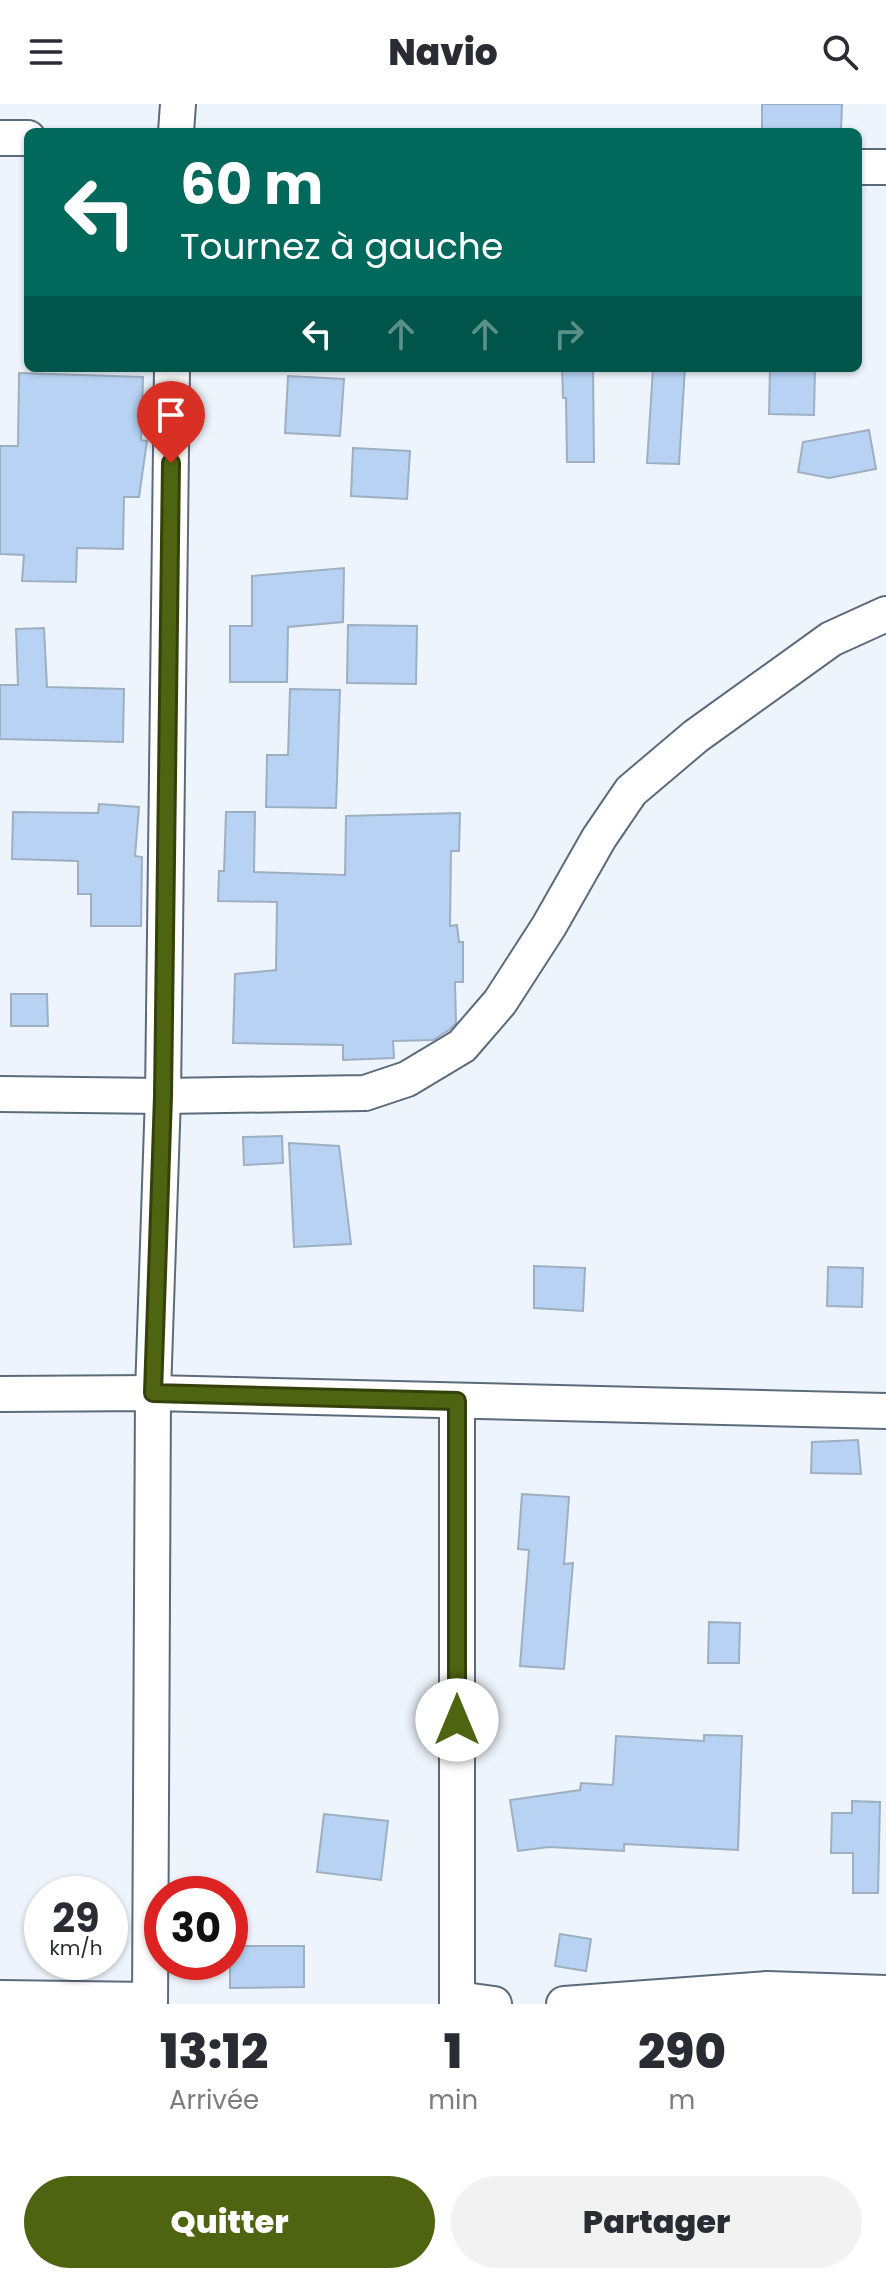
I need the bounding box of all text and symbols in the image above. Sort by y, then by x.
text: Navio [388,27,498,78]
icon: menu [24,30,68,74]
icon: search [818,30,862,74]
text: 60 m [180,145,323,224]
icon: left [48,160,152,264]
text: Tournez à gauche [180,221,503,272]
icon: left [295,312,339,356]
icon: ahead [379,312,423,356]
icon: ahead [463,312,507,356]
icon: right [547,312,591,356]
pin [137,381,205,463]
icon: arrive [149,393,193,437]
position arrow [415,1678,499,1762]
speed limit sign: 30 [144,1876,248,1980]
text: 29 [52,1890,100,1946]
text: km/h [49,1934,103,1962]
text: 13:12 [160,2018,268,2085]
text: 1 [444,2018,462,2085]
text: 290 [638,2018,726,2085]
text: Arrivée [169,2082,259,2118]
text: min [428,2082,478,2118]
text: m [669,2082,695,2118]
button: Quitter [24,2176,435,2268]
button: Partager [451,2176,862,2268]

